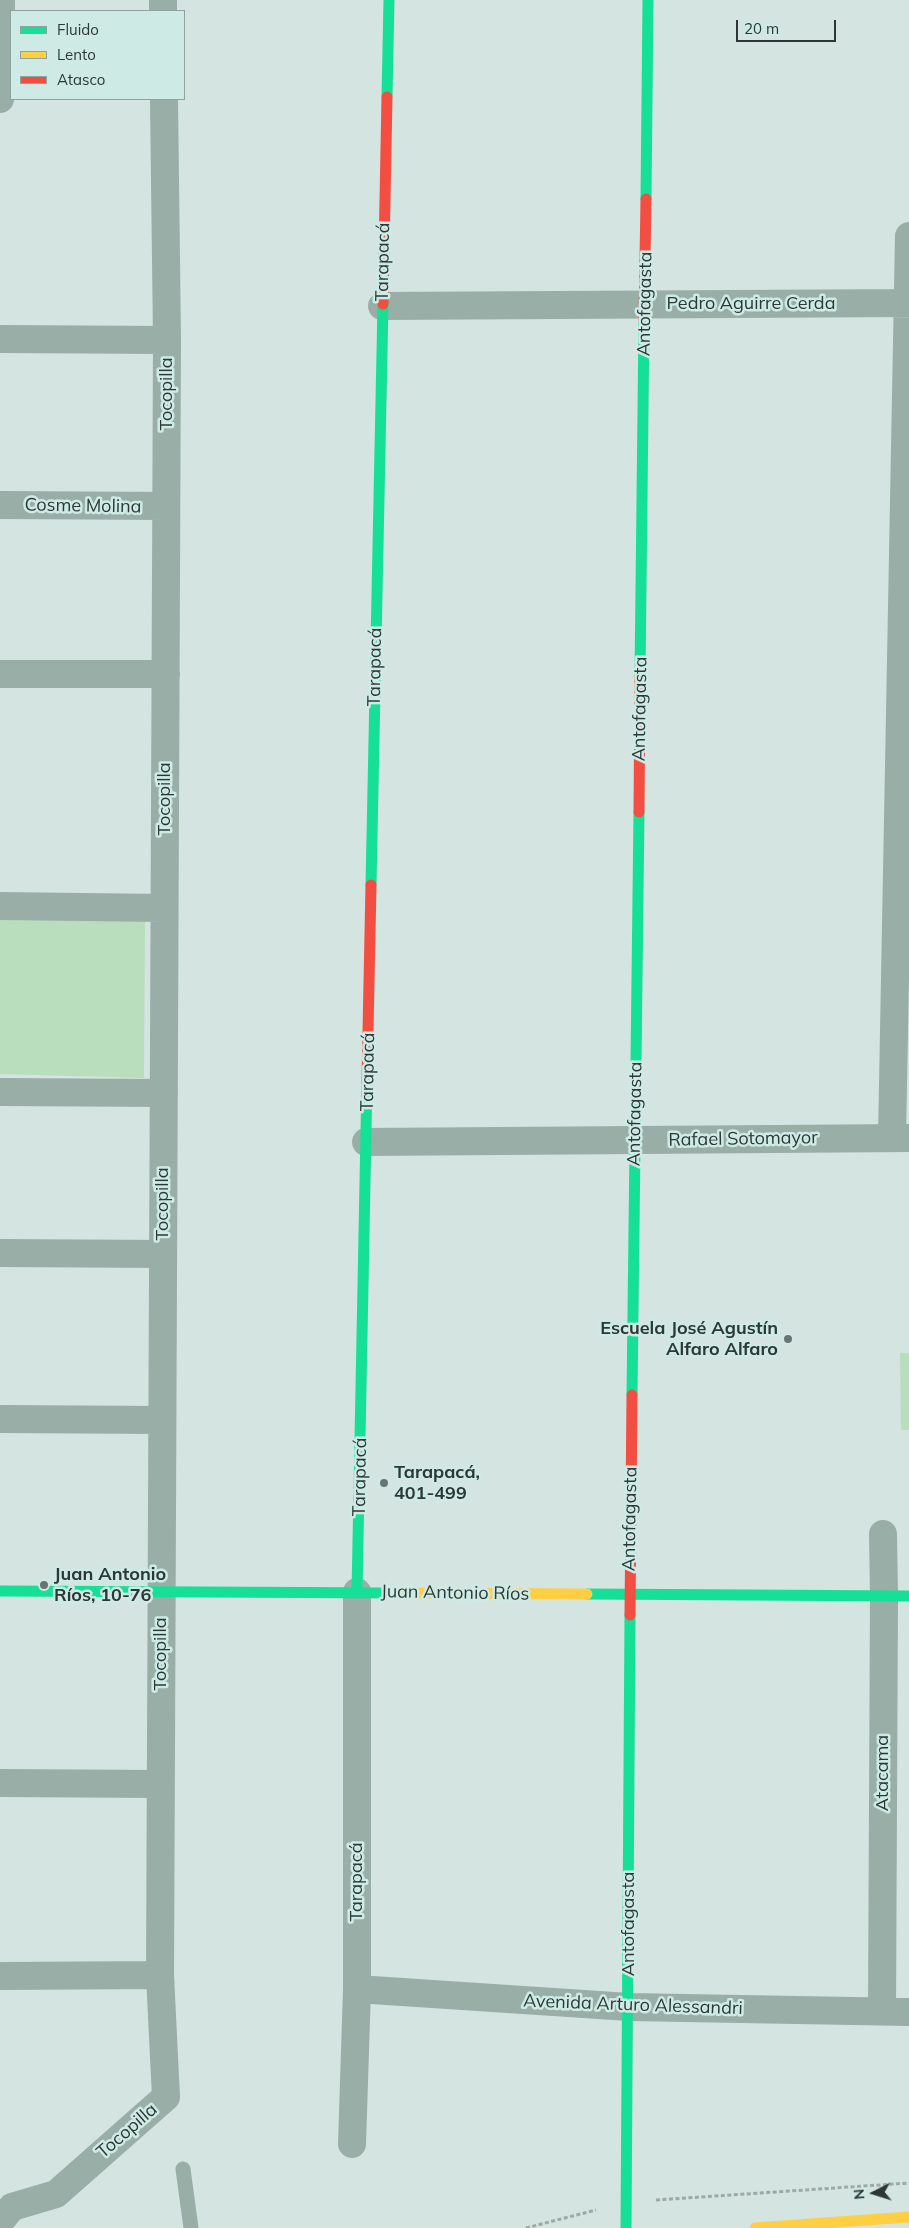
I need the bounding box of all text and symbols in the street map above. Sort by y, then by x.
legend [10,10,185,100]
scale bar [739,10,839,42]
text: 20 m [744,19,779,38]
text: Fluido [57,20,99,39]
text: Lento [57,45,96,64]
text: Atasco [57,70,105,89]
street label: Tarapacá [372,222,394,302]
street label: Antofagasta [633,252,657,356]
street label: Pedro Aguirre Cerda [667,293,835,315]
street label: Tocopilla [156,357,178,431]
street label: Cosme Molina [24,494,142,518]
street label: Tarapacá [364,627,386,707]
street label: Antofagasta [628,657,652,761]
street label: Tocopilla [154,762,176,836]
street label: Tarapacá [357,1032,379,1112]
street label: Antofagasta [623,1062,647,1166]
street label: Rafael Sotomayor [668,1127,818,1151]
street label: Tocopilla [152,1167,174,1241]
place label: Escuela José Agustín Alfaro Alfaro [600,1318,778,1360]
marker: Escuela José Agustín Alfaro Alfaro [782,1333,794,1345]
street label: Tarapacá [349,1437,371,1517]
place label: Tarapacá, 401-499 [394,1462,480,1505]
street label: Antofagasta [618,1467,642,1571]
marker: Tarapacá, 401-499 [378,1477,390,1489]
place label: Juan Antonio Ríos, 10-76 [54,1564,166,1606]
marker: Juan Antonio Ríos, 10-76 [38,1579,50,1591]
street label: Juan Antonio Ríos [381,1581,529,1605]
street label: Tocopilla [150,1617,172,1691]
street label: Atacama [872,1735,894,1811]
street label: Tarapacá [346,1843,368,1921]
street label: Antofagasta [618,1872,640,1976]
street label: Avenida Arturo Alessandri [523,1990,743,2020]
street label: Tocopilla [92,2099,162,2163]
north arrow [849,2168,899,2218]
text: N [850,2188,868,2200]

